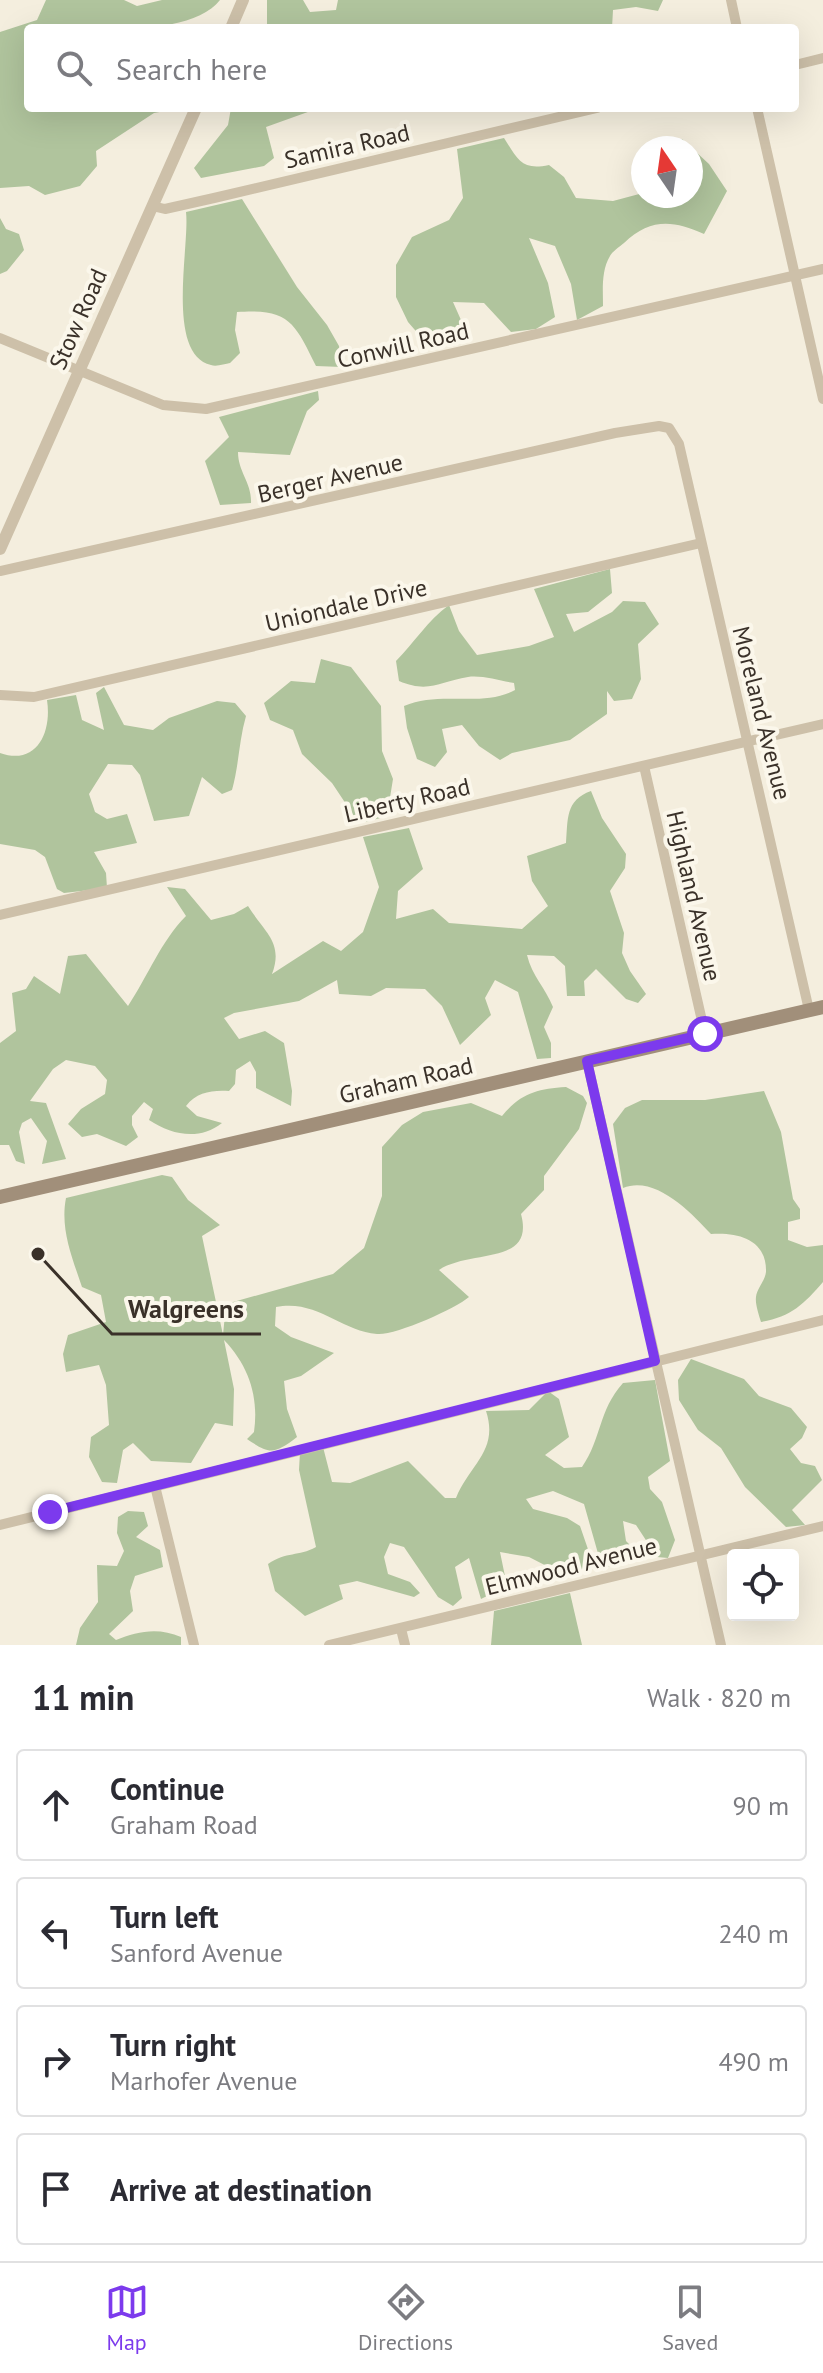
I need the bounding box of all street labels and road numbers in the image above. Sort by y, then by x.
street label: Samira Road [281,117,413,175]
street label: Stow Road [42,264,114,374]
street label: Conwill Road [334,315,472,375]
street label: Berger Avenue [254,446,406,510]
street label: Uniondale Drive [262,571,430,639]
street label: Moreland Avenue [725,623,799,803]
street label: Liberty Road [341,770,473,830]
street label: Highland Avenue [659,808,729,984]
street label: Graham Road [336,1050,476,1110]
street label: Elmwood Avenue [482,1530,660,1602]

